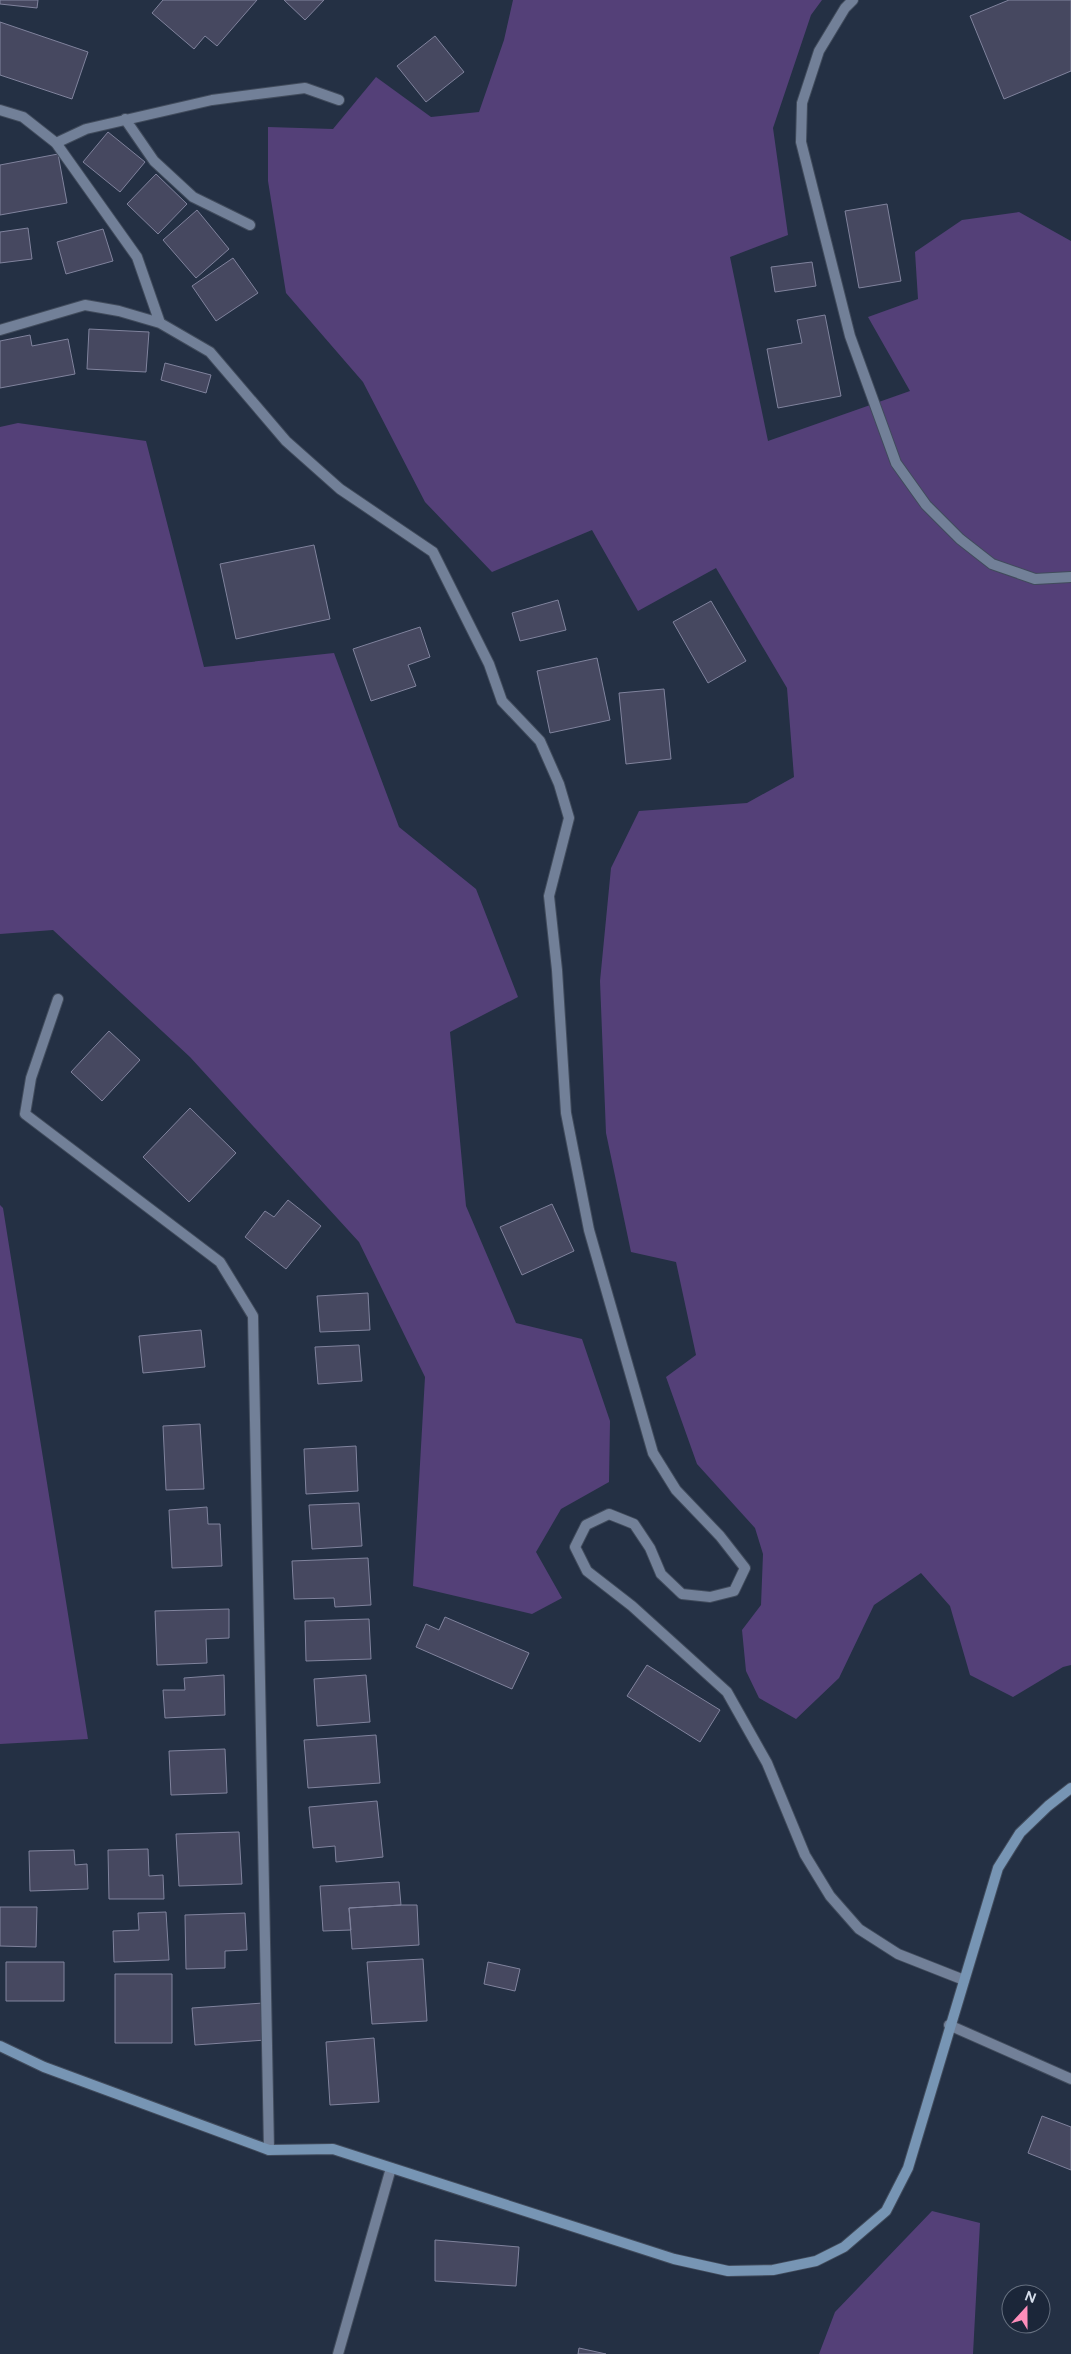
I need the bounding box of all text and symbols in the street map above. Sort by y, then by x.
north arrow [1001,2284,1051,2334]
text: N [1022,2287,1039,2307]

